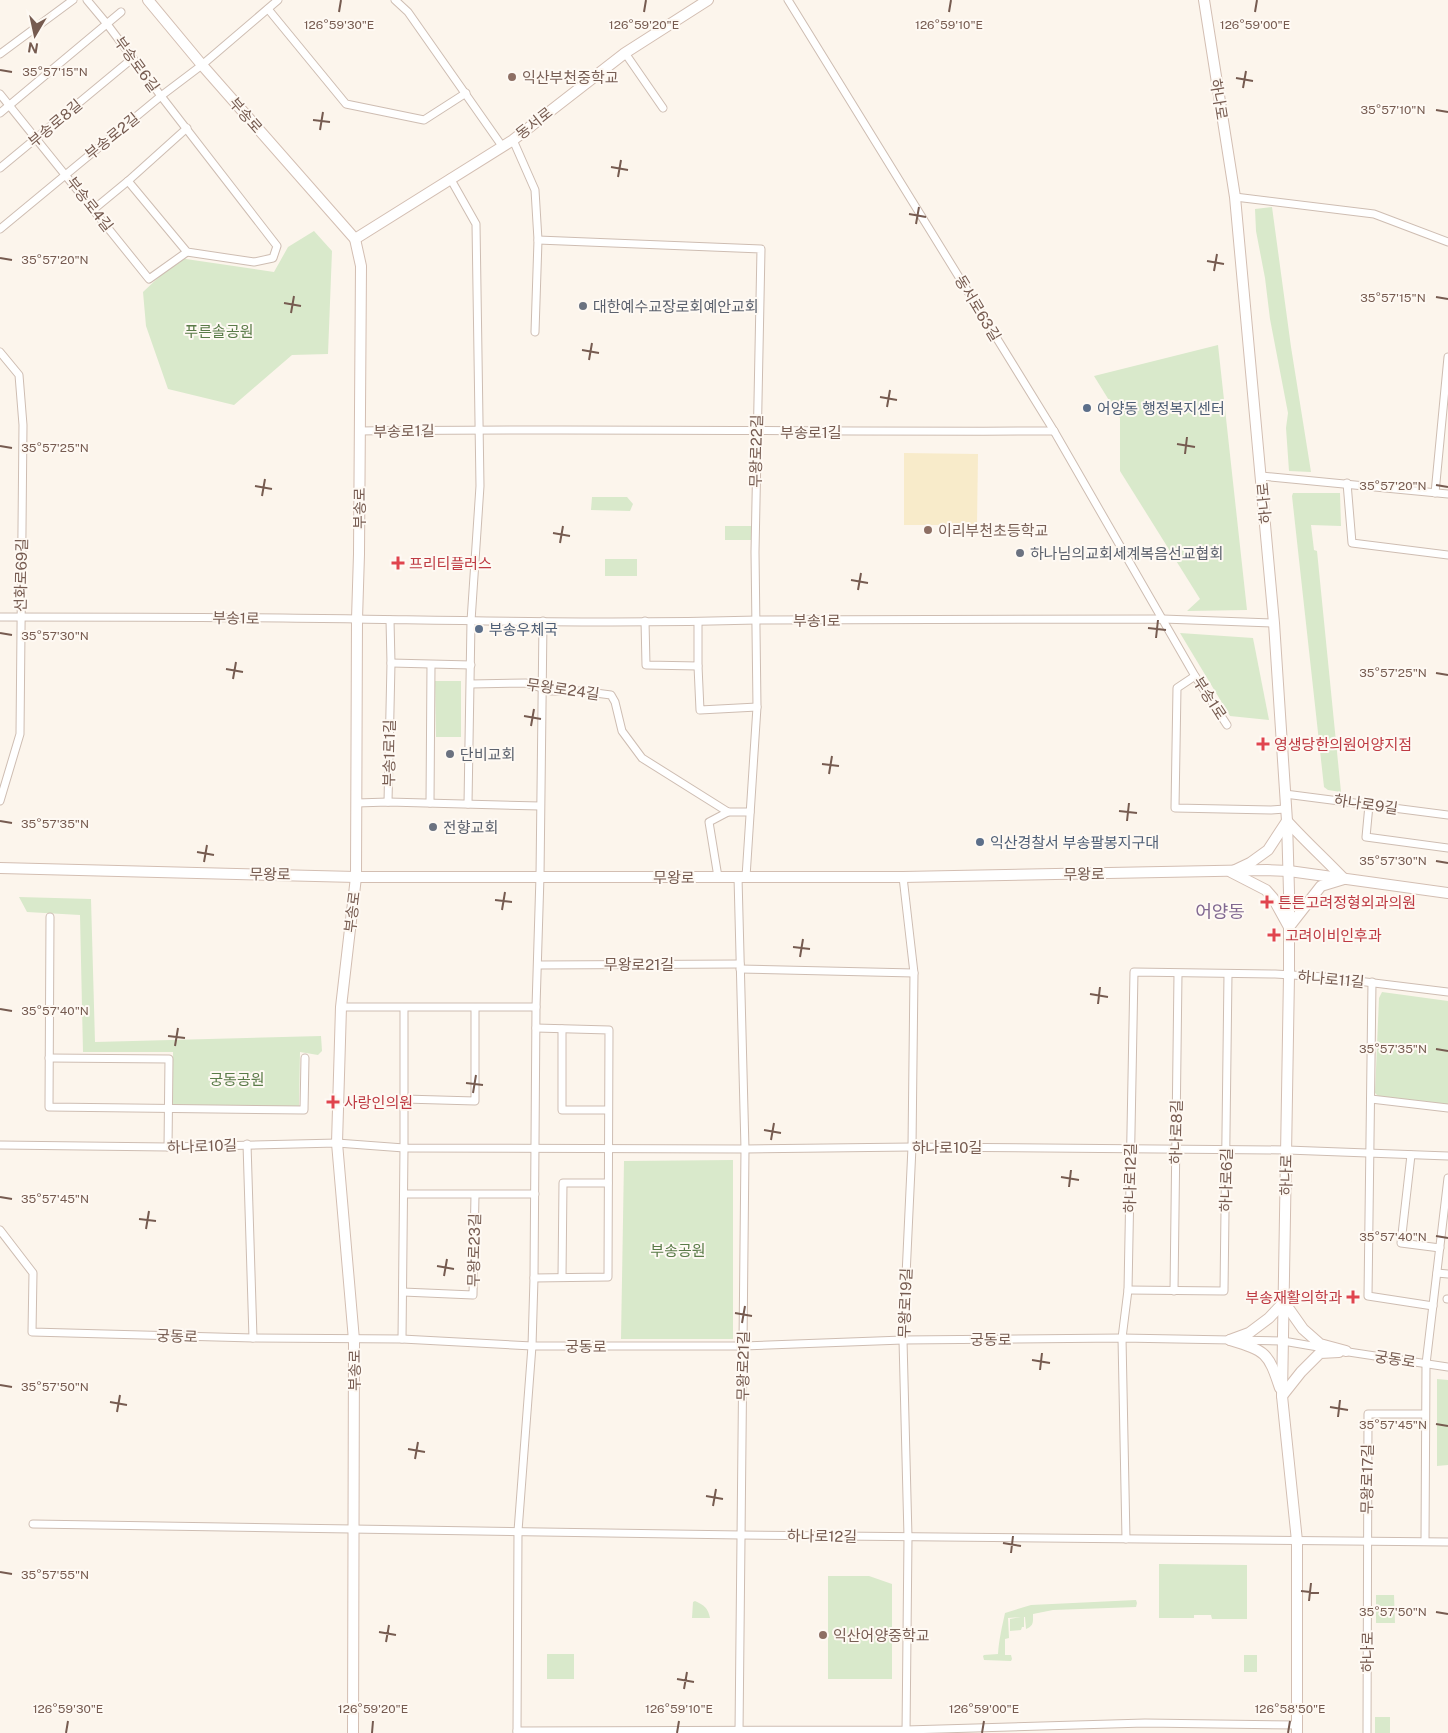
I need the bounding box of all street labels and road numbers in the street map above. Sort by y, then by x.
street label: 부송로6길 [111,33,163,95]
street label: 하나로 [1207,77,1231,121]
street label: 부송로 [226,94,266,136]
street label: 부송로8길 [25,96,85,150]
street label: 동서로 [512,104,556,142]
street label: 부송로2길 [82,109,142,163]
street label: 부송로4길 [63,173,117,235]
street label: 동서로63길 [952,272,1004,344]
street label: 무왕로22길 [747,414,765,488]
street label: 부송로1길 [373,422,435,440]
street label: 부송로1길 [780,424,842,441]
street label: 하나로 [1254,482,1274,524]
street label: 부송로 [351,487,368,529]
street label: 선화로69길 [12,538,30,612]
street label: 부송1로 [212,609,260,627]
street label: 부송1로 [793,612,841,629]
street label: 부송1로 [1190,673,1230,723]
street label: 무왕로24길 [525,675,601,703]
street label: 부송1로1길 [380,719,398,787]
street label: 하나로9길 [1333,791,1399,817]
street label: 무왕로 [249,865,291,883]
street label: 무왕로 [1063,865,1105,883]
street label: 무왕로 [653,869,695,886]
street label: 부송로 [341,890,363,934]
street label: 무왕로21길 [604,956,674,973]
street label: 하나로11길 [1297,968,1365,990]
street label: 하나로8길 [1167,1099,1185,1165]
street label: 하나로10길 [166,1136,238,1156]
street label: 하나로10길 [912,1139,982,1156]
street label: 하나로12길 [1121,1143,1139,1213]
street label: 하나로6길 [1217,1148,1235,1212]
street label: 하나로 [1277,1154,1295,1196]
street label: 무왕로23길 [465,1213,483,1287]
street label: 무왕로19길 [895,1267,915,1339]
street label: 궁동로 [156,1327,198,1345]
street label: 무왕로21길 [734,1331,752,1401]
street label: 궁동로 [970,1331,1012,1348]
street label: 궁동로 [565,1338,607,1355]
street label: 궁동로 [1373,1347,1417,1371]
street label: 부송로 [346,1349,363,1391]
street label: 무왕로17길 [1358,1444,1376,1514]
street label: 하나로12길 [787,1527,857,1545]
street label: 하나로 [1359,1631,1376,1673]

